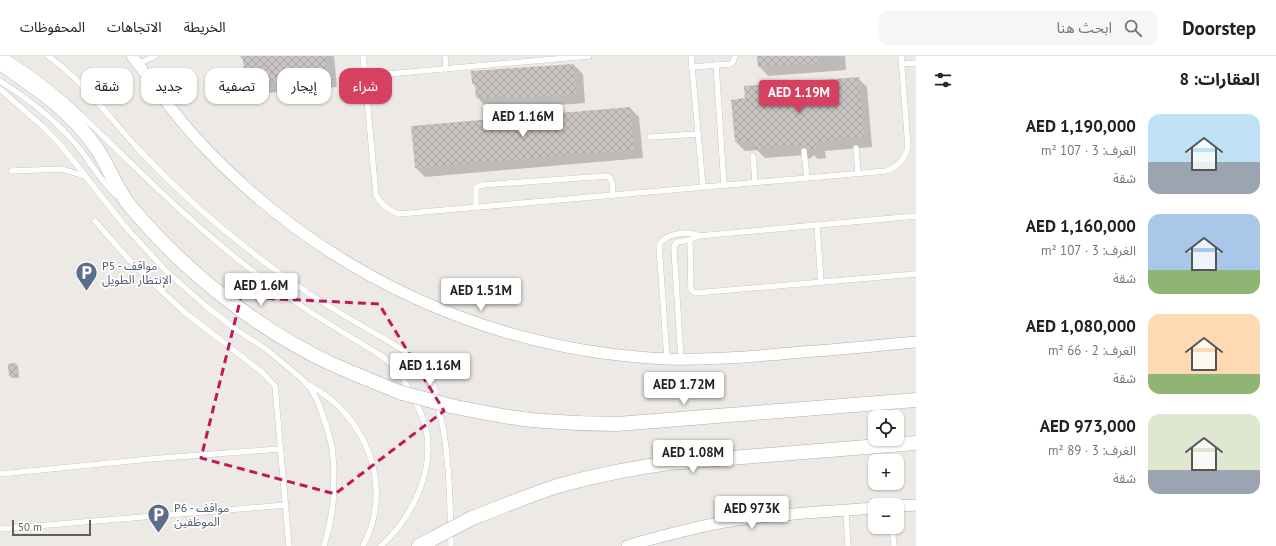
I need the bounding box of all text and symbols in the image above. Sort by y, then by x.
search box [878,10,1158,46]
text: Doorstep [1182,16,1256,40]
icon: search [1122,17,1144,39]
text: المحفوظات [20,18,85,36]
text: الاتجاهات [107,18,162,36]
text: الخريطة [184,18,226,36]
text: ابحث هنا [1056,18,1112,37]
chip: شقة [81,68,133,104]
chip: جديد [141,68,197,104]
chip: تصفية [205,68,269,104]
chip: إيجار [277,68,331,104]
chip: شراء [339,68,392,104]
text: العقارات: 8 [1179,68,1260,90]
icon: filters [932,69,954,91]
pin: AED 1.19M [753,80,845,114]
text: AED 1.19M [768,84,830,101]
pin: AED 1.16M [477,104,569,138]
text: AED 1.16M [492,108,554,125]
text: AED 1,190,000 [1026,115,1136,137]
icon: home [1180,130,1228,178]
text: الغرف: 3 · 107 m² [1041,142,1136,159]
text: شقة [1113,170,1136,187]
text: AED 1,160,000 [1026,215,1136,237]
icon: home [1180,230,1228,278]
text: الغرف: 3 · 107 m² [1041,242,1136,259]
place label: P5 - مواقف الإنتظار الطويل [102,258,172,288]
parking icon: P5 - مواقف الإنتظار الطويل [74,259,100,292]
text: شقة [1113,270,1136,287]
pin: AED 1.6M [220,273,302,307]
text: AED 1.6M [234,277,288,294]
pin: AED 1.51M [435,278,527,312]
text: AED 1.51M [450,282,512,299]
text: AED 1,080,000 [1026,315,1136,337]
icon: home [1180,330,1228,378]
text: الغرف: 2 · 66 m² [1048,342,1136,359]
pin: AED 1.16M [384,353,476,387]
text: AED 1.16M [399,357,461,374]
text: شقة [1113,370,1136,387]
pin: AED 1.72M [638,372,730,406]
text: AED 1.72M [653,376,715,393]
map controls [868,410,904,534]
button: locate [868,410,904,446]
text: AED 973,000 [1040,415,1136,437]
icon: home [1180,430,1228,478]
pin: AED 1.08M [647,440,739,474]
text: الغرف: 3 · 89 m² [1048,442,1136,459]
text: AED 1.08M [662,444,724,461]
button: + [868,454,904,490]
text: شقة [1113,470,1136,487]
pin: AED 973K [711,496,793,530]
button: − [868,498,904,534]
place label: P6 - مواقف الموظفين [174,500,229,529]
text: AED 973K [724,500,780,517]
parking icon: P6 - مواقف الموظفين [145,501,171,534]
scale bar [12,518,91,537]
text: 50 m [18,520,42,534]

